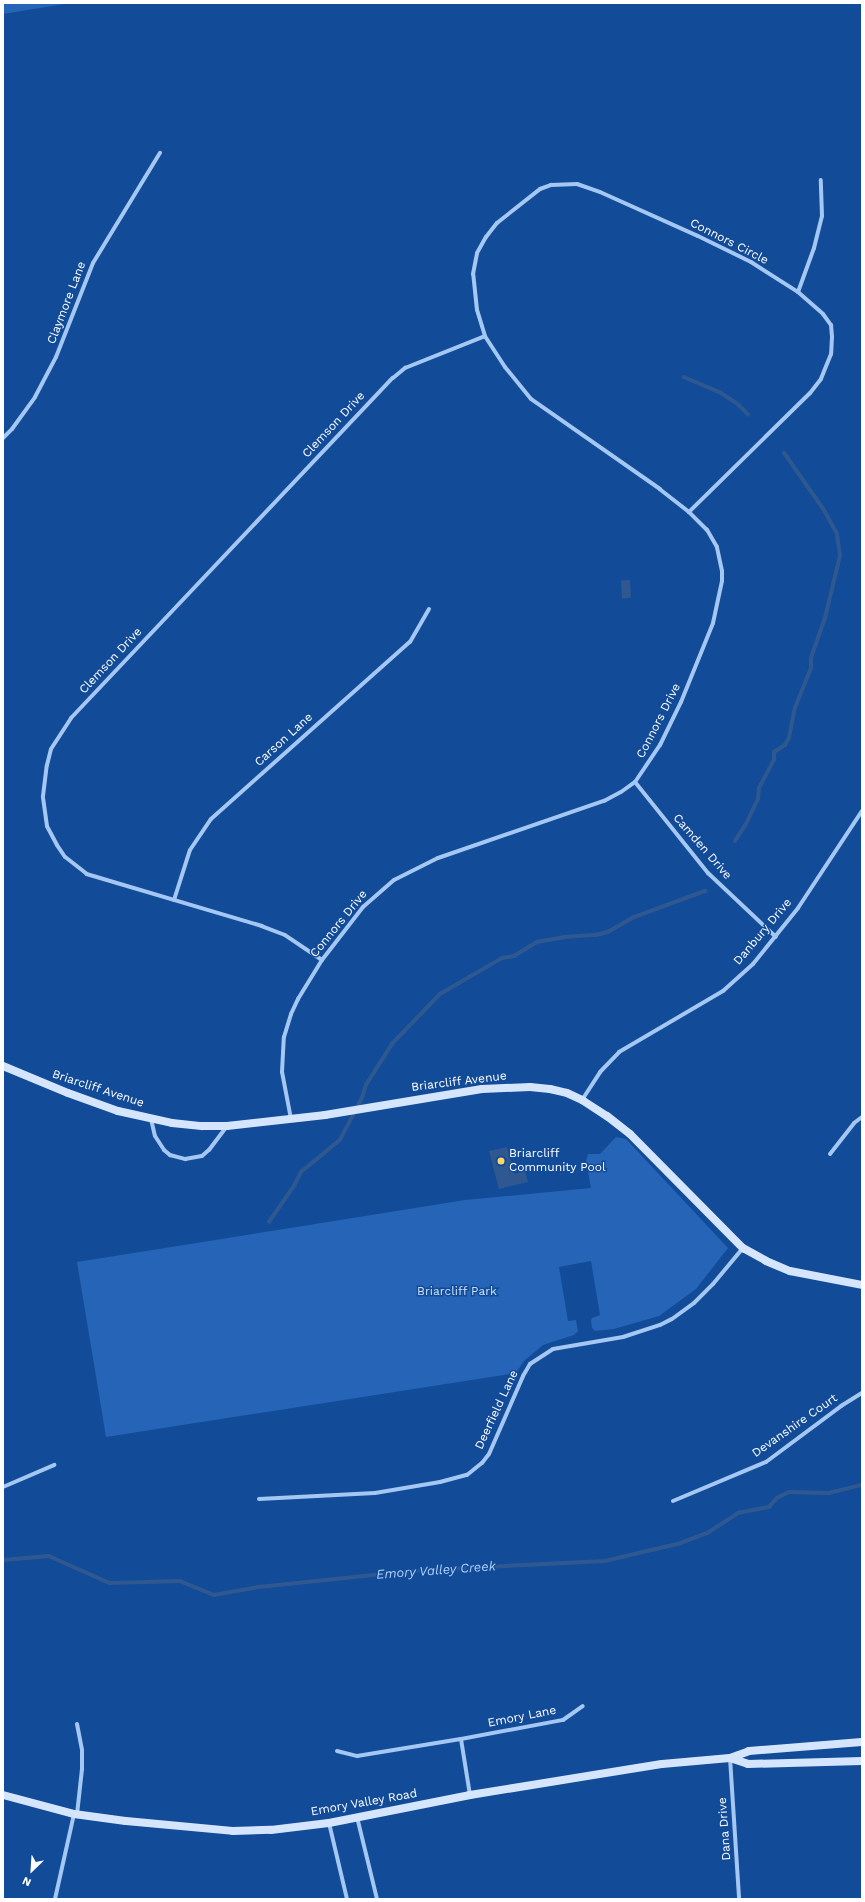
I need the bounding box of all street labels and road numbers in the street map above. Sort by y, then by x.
street label: Connors Circle [687,216,771,268]
street label: Claymore Lane [45,260,89,346]
street label: Clemson Drive [300,389,368,461]
street label: Clemson Drive [77,625,145,697]
street label: Connors Drive [634,681,684,761]
street label: Carson Lane [252,710,316,770]
street label: Camden Drive [670,811,734,883]
street label: Connors Drive [307,887,371,961]
street label: Danbury Drive [731,896,795,968]
street label: Briarcliff Avenue [50,1067,146,1111]
street label: Briarcliff Avenue [410,1069,508,1095]
street label: Deerfield Lane [472,1368,522,1452]
street label: Devanshire Court [750,1391,840,1461]
street label: Emory Lane [486,1703,558,1731]
street label: Emory Valley Road [309,1786,419,1820]
street label: Dana Drive [716,1797,734,1861]

